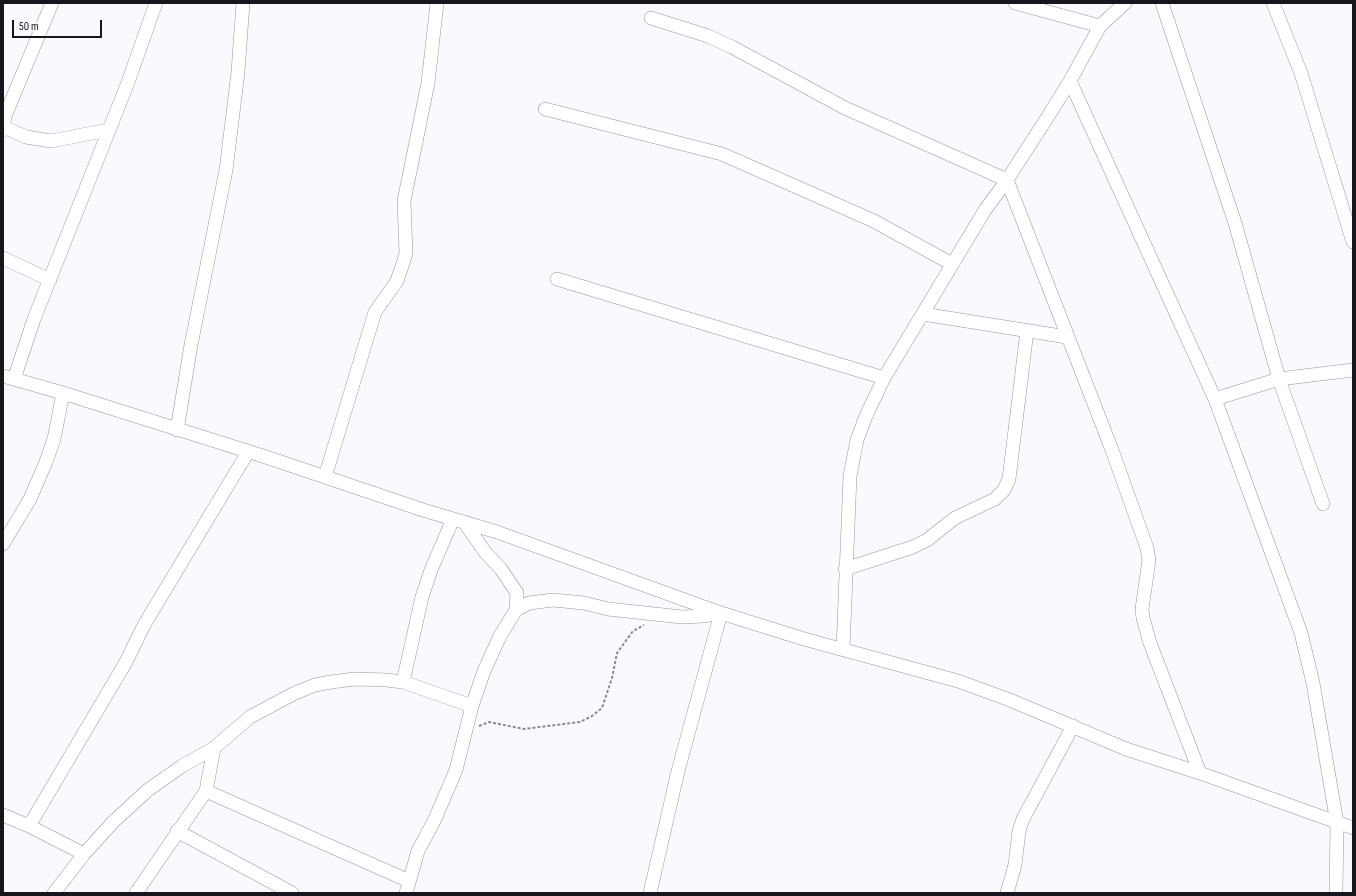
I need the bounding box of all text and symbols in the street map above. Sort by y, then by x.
scale bar [14,12,104,38]
text: 50 m [19,19,39,34]

